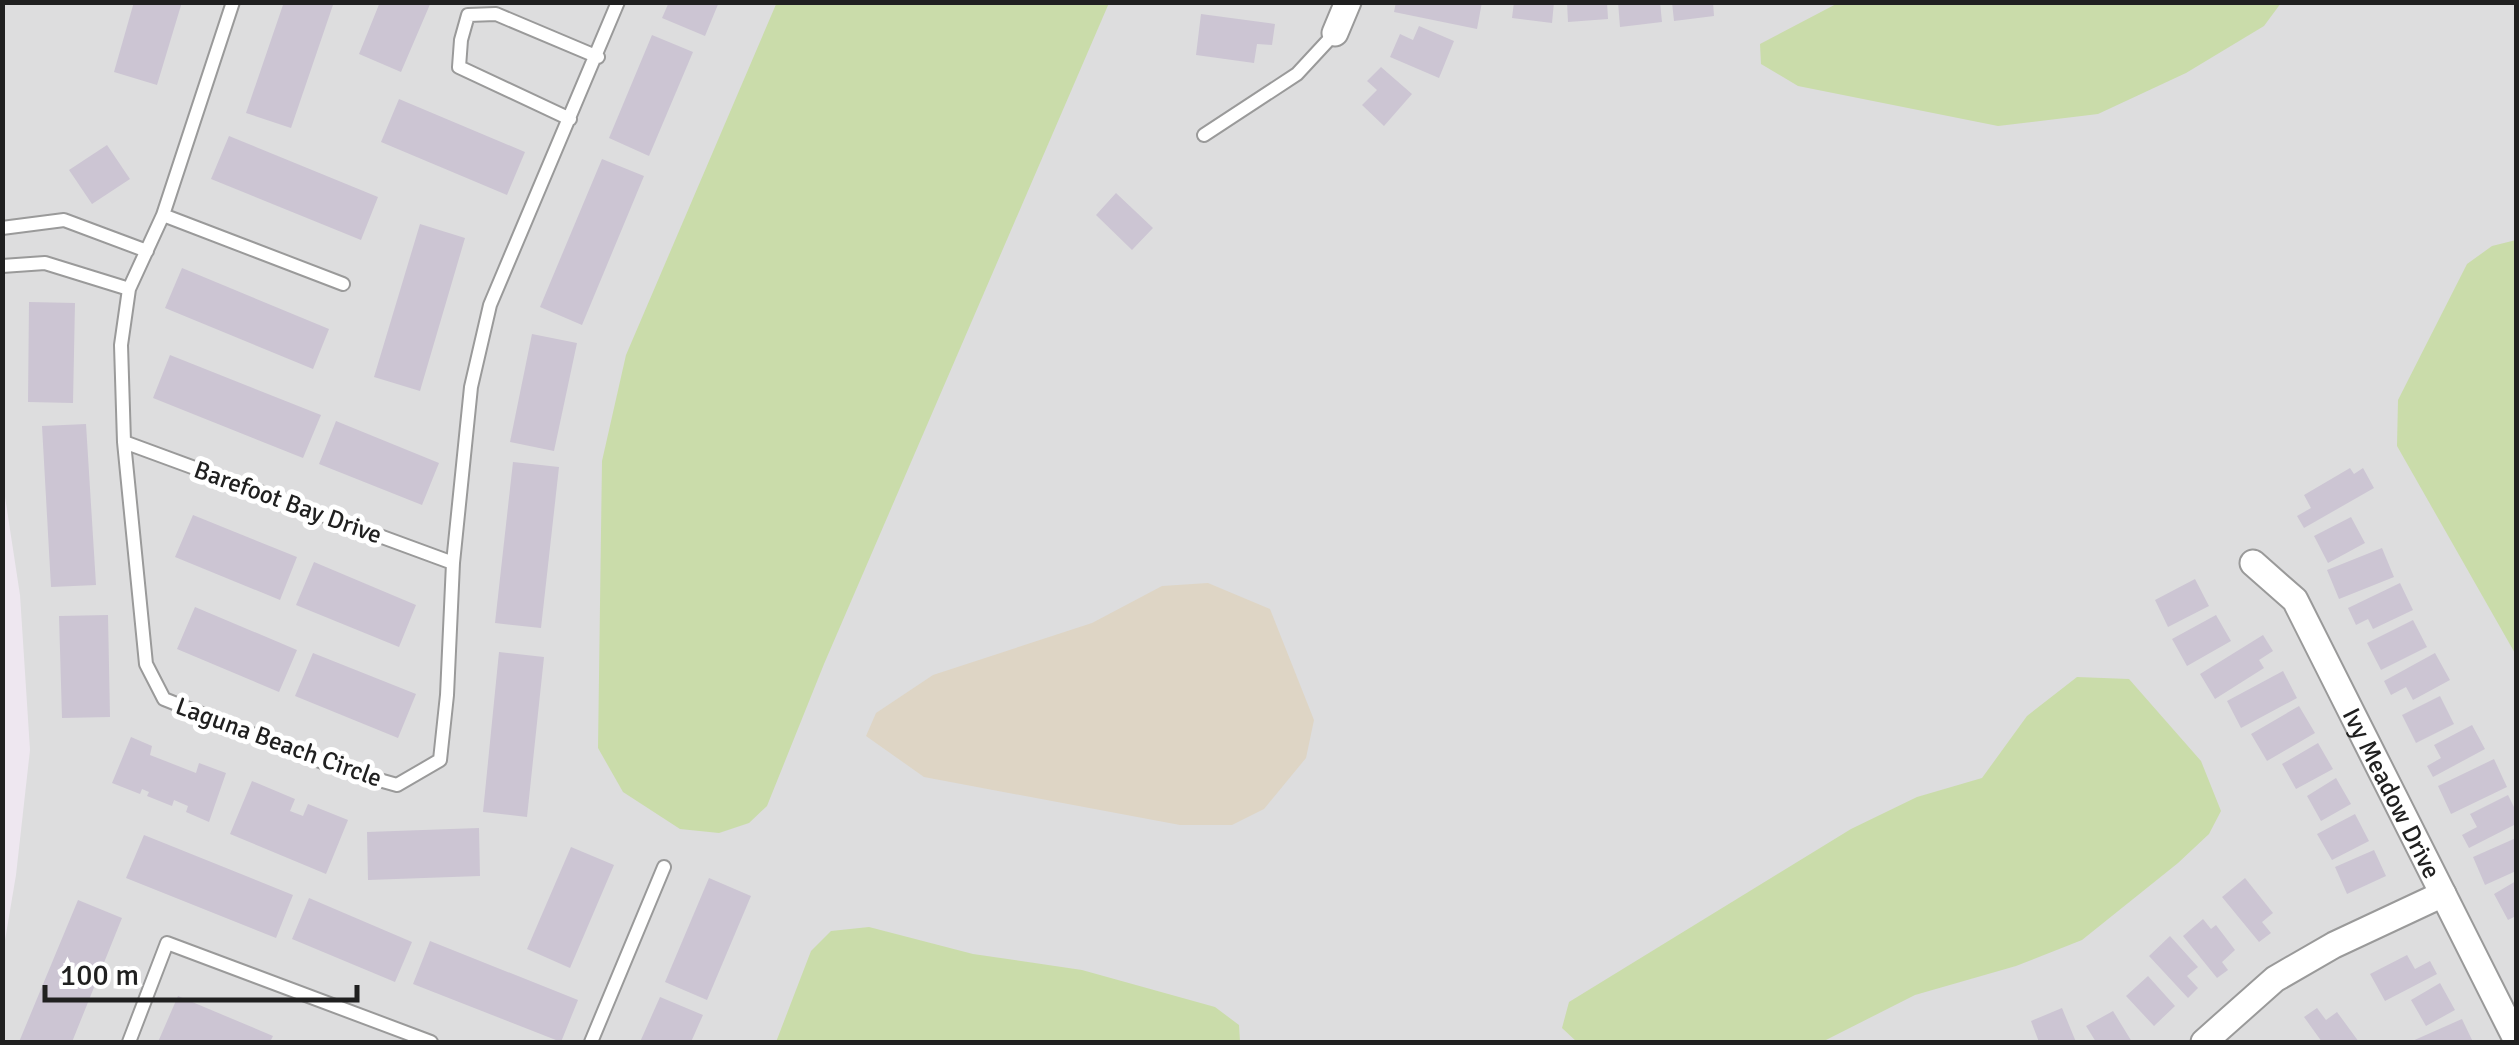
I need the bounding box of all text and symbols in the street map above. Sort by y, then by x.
street label: Barefoot Bay Drive [190,454,386,550]
street label: Laguna Beach Circle [172,690,386,794]
street label: Ivy Meadow Drive [2336,703,2448,883]
scale bar [45,940,358,1002]
text: 100 m [60,957,139,994]

